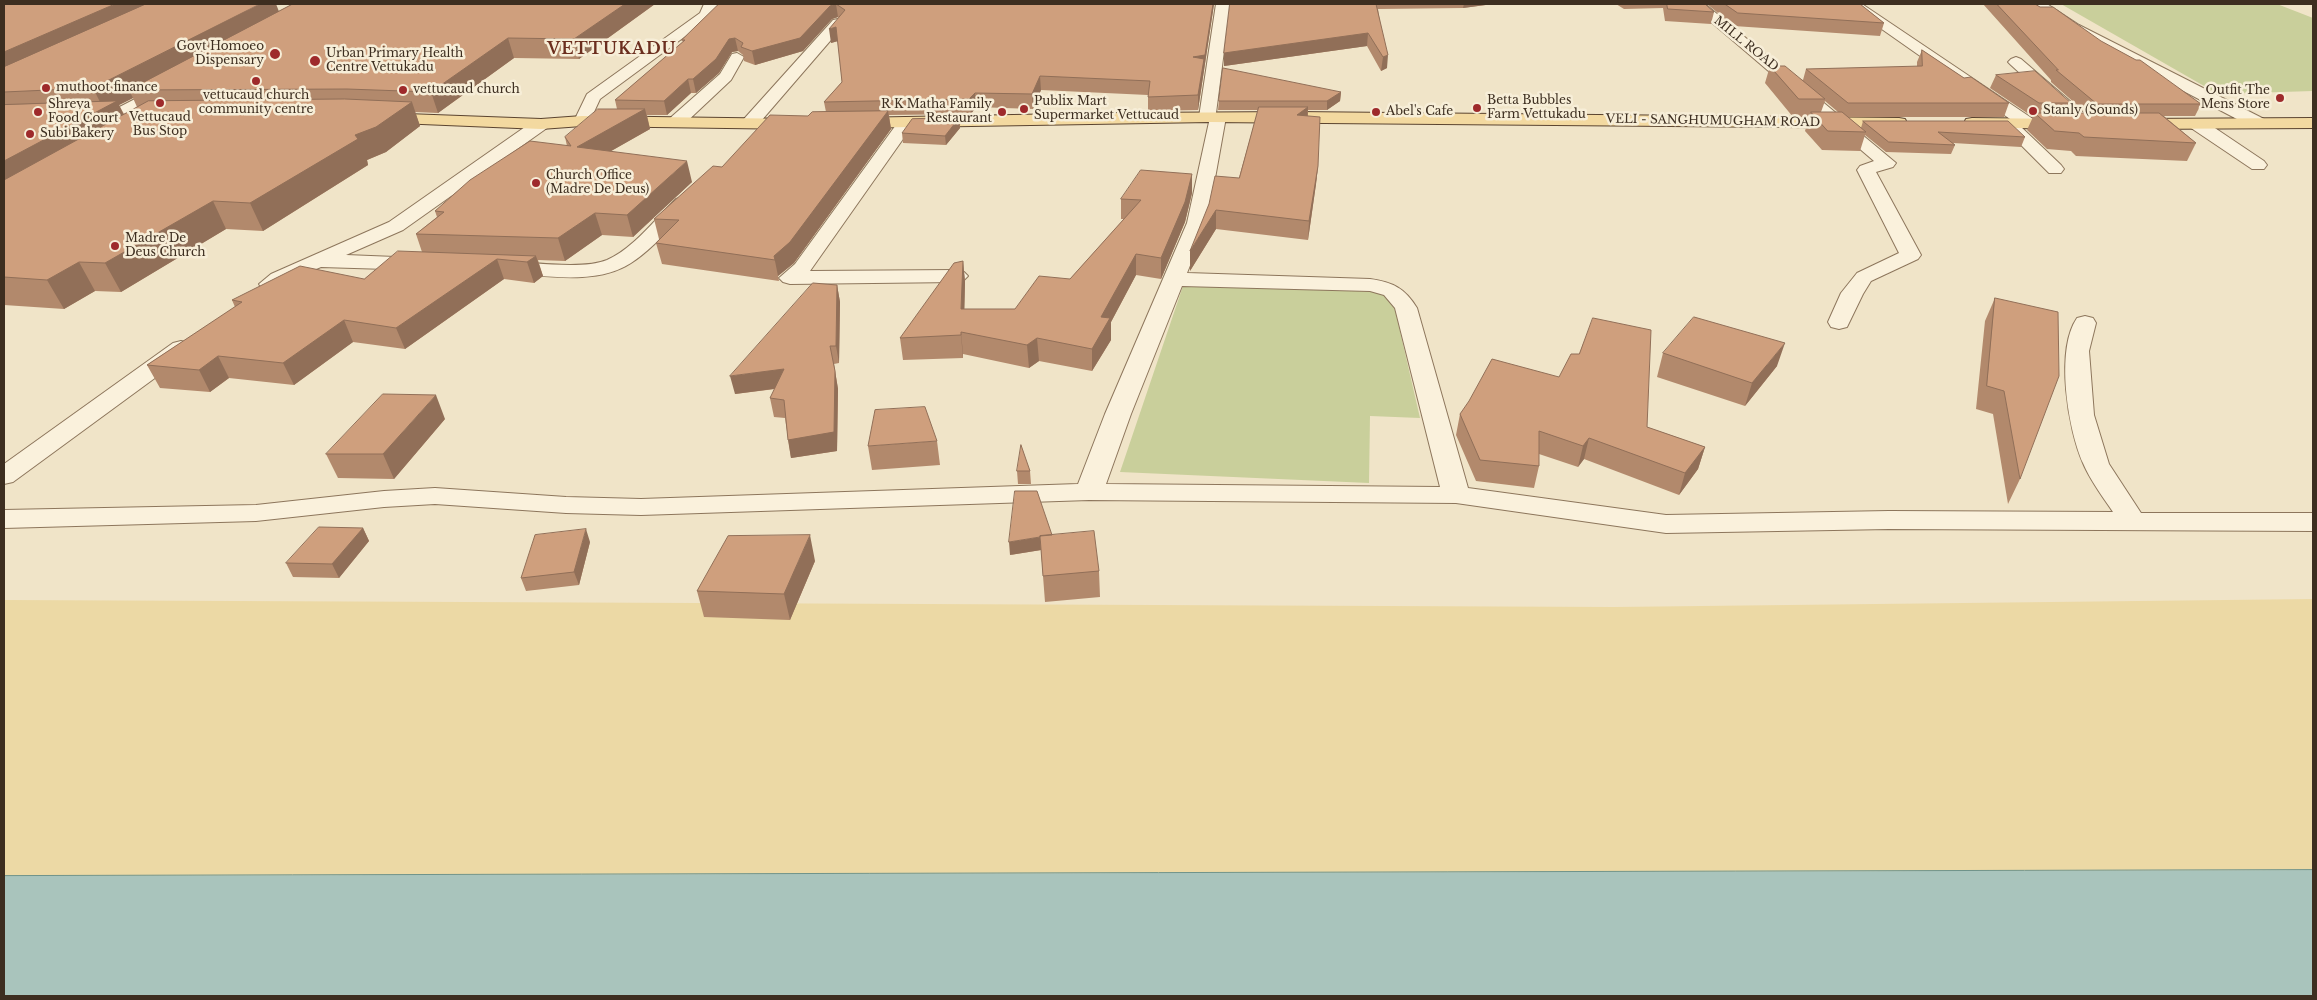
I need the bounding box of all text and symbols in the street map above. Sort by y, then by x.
street label: MILL ROAD [1711,14,1781,74]
district label: VETTUKADU [546,39,678,59]
place label: Govt Homoeo Dispensary [177,40,264,68]
marker: Govt Homoeo Dispensary [268,47,282,61]
place label: Urban Primary Health Centre Vettukadu [326,47,463,75]
marker: Urban Primary Health Centre Vettukadu [308,54,322,68]
marker: vettucaud church community centre [250,75,262,87]
place label: muthoot finance [56,81,158,95]
marker: muthoot finance [40,82,52,94]
place label: vettucaud church [413,83,520,97]
marker: vettucaud church [397,84,409,96]
place label: Outfit The Mens Store [2201,84,2270,112]
place label: vettucaud church community centre [199,89,313,117]
marker: Outfit The Mens Store [2274,92,2286,104]
place label: Betta Bubbles Farm Vettukadu [1487,94,1586,122]
place label: Publix Mart Supermarket Vettucaud [1034,95,1179,123]
marker: Vettucaud Bus Stop [154,97,166,109]
place label: Shreya Food Court [48,98,119,126]
place label: R K Matha Family Restaurant [881,98,992,126]
marker: Betta Bubbles Farm Vettukadu [1471,102,1483,114]
marker: Publix Mart Supermarket Vettucaud [1018,103,1030,115]
place label: Stanly (Sounds) [2043,104,2138,118]
place label: Abel's Cafe [1386,105,1453,119]
marker: Stanly (Sounds) [2027,105,2039,117]
marker: Shreya Food Court [32,106,44,118]
marker: R K Matha Family Restaurant [996,106,1008,118]
marker: Abel's Cafe [1370,106,1382,118]
place label: Vettucaud Bus Stop [129,111,191,139]
street label: VELI - SANGHUMUGHAM ROAD [1606,112,1820,130]
place label: Subi Bakery [40,127,114,141]
marker: Subi Bakery [24,128,36,140]
place label: Church Office (Madre De Deus) [546,169,649,197]
marker: Church Office (Madre De Deus) [530,177,542,189]
place label: Madre De Deus Church [125,232,206,260]
marker: Madre De Deus Church [109,240,121,252]

